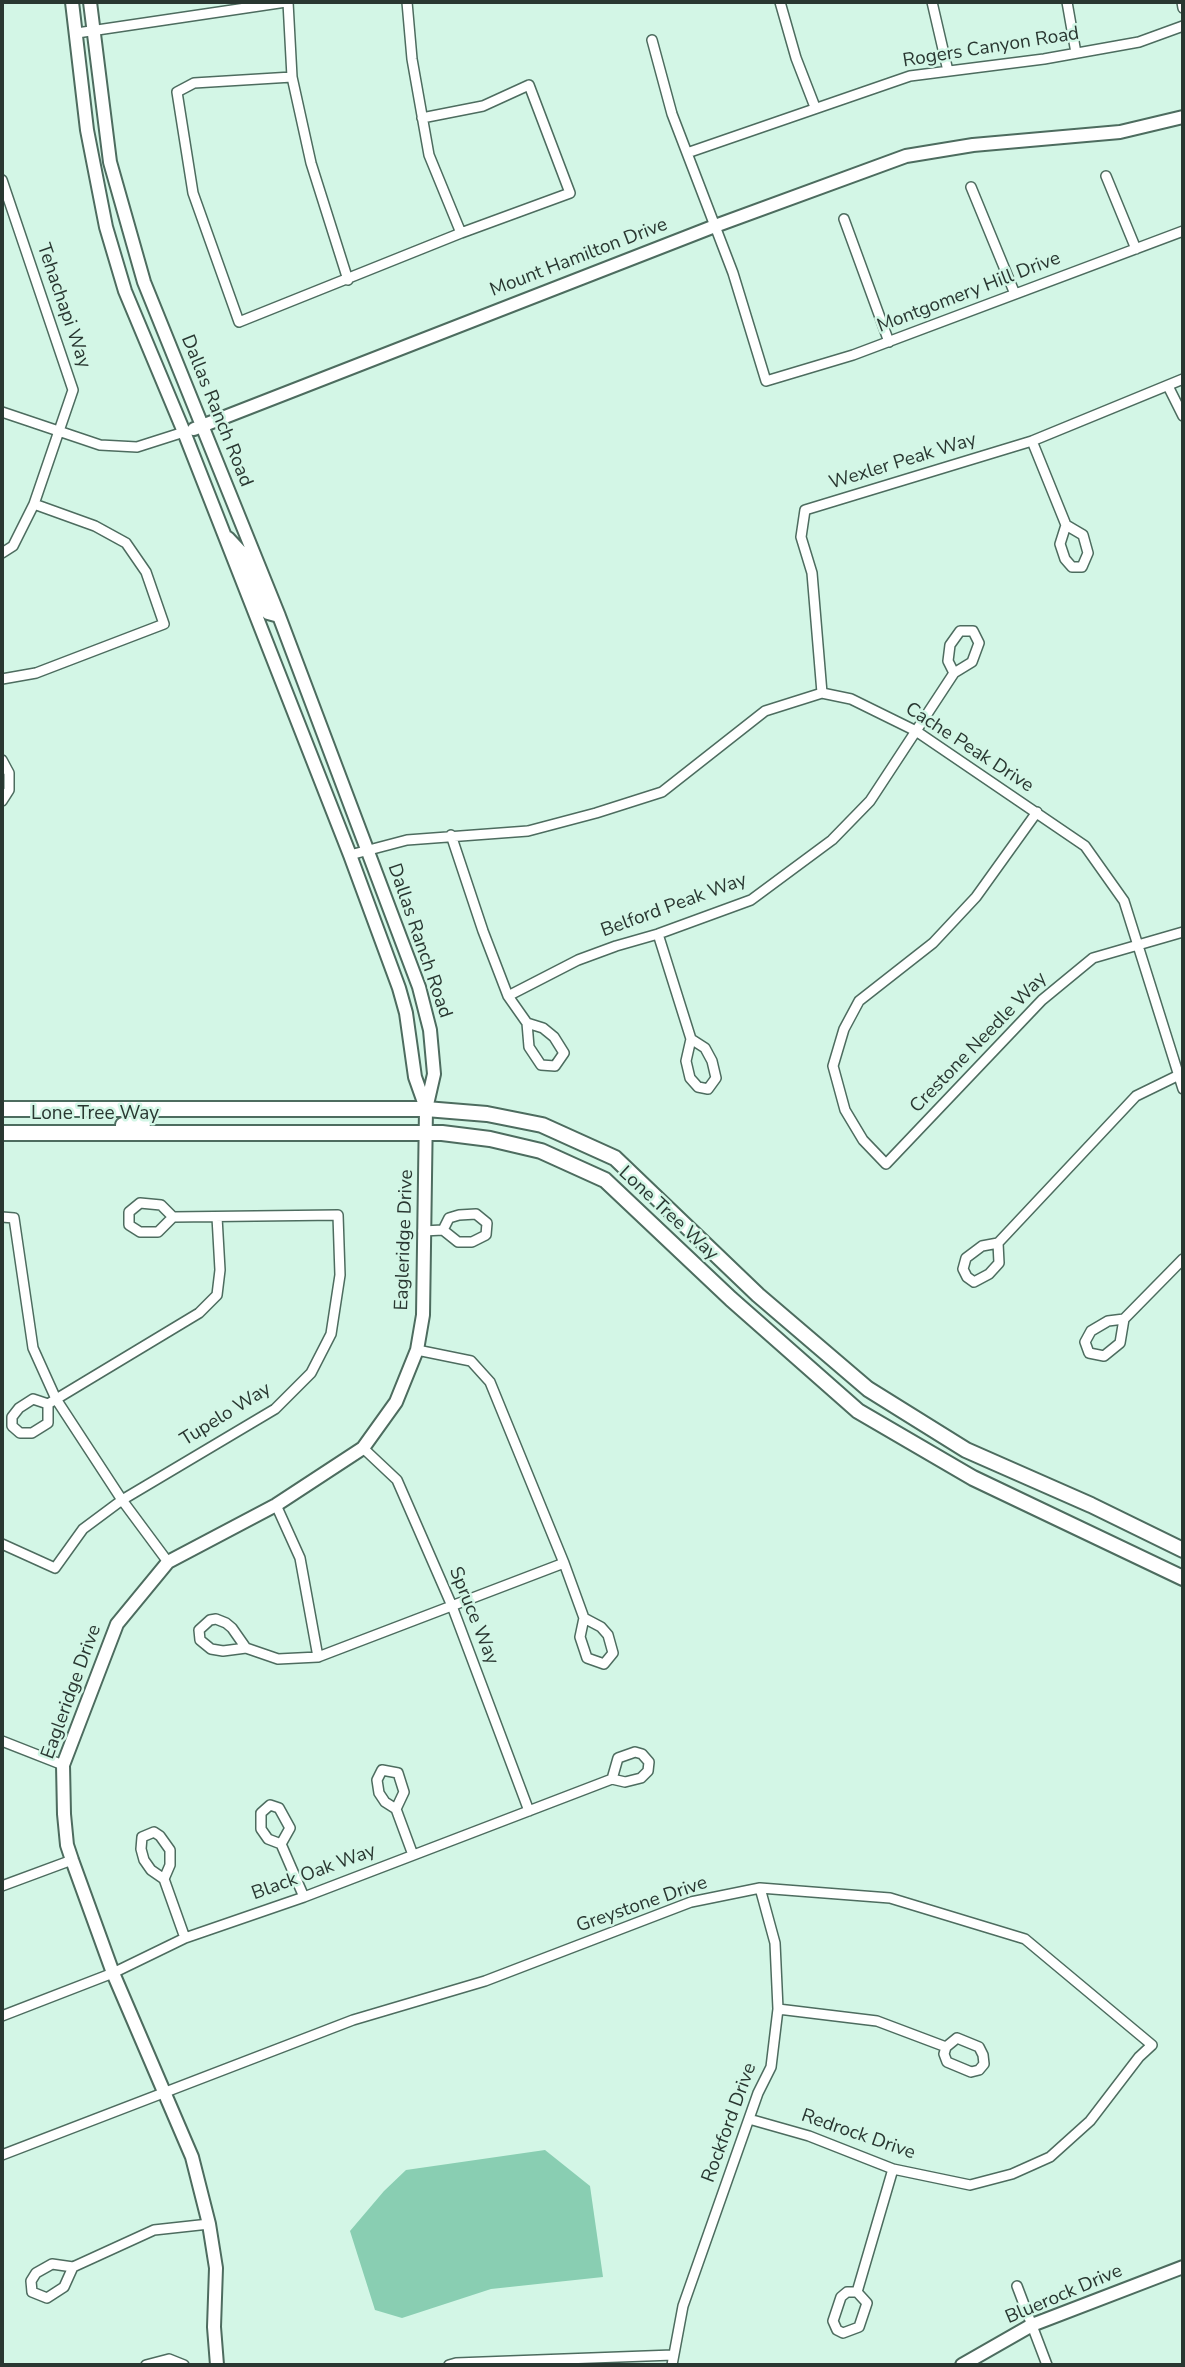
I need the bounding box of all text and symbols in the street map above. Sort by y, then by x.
street label: Rogers Canyon Road [901,23,1081,73]
street label: Mount Hamilton Drive [487,214,671,302]
street label: Tehachapi Way [31,241,95,371]
street label: Montgomery Hill Drive [874,248,1064,338]
street label: Dallas Ranch Road [175,332,257,490]
street label: Wexler Peak Way [827,429,979,495]
street label: Cache Peak Drive [901,698,1037,798]
street label: Dallas Ranch Road [382,861,456,1021]
street label: Belford Peak Way [598,869,750,943]
street label: Crestone Needle Way [906,968,1052,1118]
street label: Lone Tree Way [31,1103,159,1125]
street label: Lone Tree Way [613,1162,723,1266]
street label: Eagleridge Drive [391,1169,419,1311]
street label: Tupelo Way [177,1378,275,1452]
street label: Spruce Way [443,1564,503,1668]
street label: Eagleridge Drive [37,1622,107,1762]
street label: Black Oak Way [249,1840,379,1906]
street label: Greystone Drive [573,1872,711,1938]
street label: Rockford Drive [698,2060,762,2186]
street label: Redrock Drive [798,2105,918,2165]
street label: Bluerock Drive [1002,2260,1126,2330]

